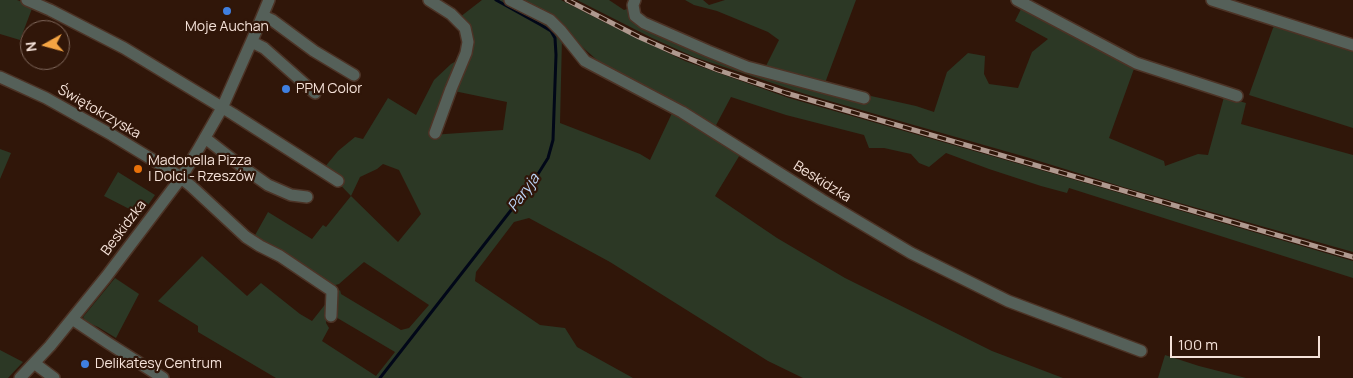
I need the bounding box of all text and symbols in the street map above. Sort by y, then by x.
marker: Moje Auchan [221,5,233,17]
place label: Moje Auchan [185,19,269,35]
north arrow [20,20,70,70]
text: N [21,41,41,53]
street label: Świętokrzyska [55,81,143,143]
place label: PPM Color [296,81,362,97]
marker: PPM Color [280,83,292,95]
place label: Madonella Pizza | Dolci - Rzeszów [148,153,254,186]
street label: Beskidzka [790,158,854,206]
marker: Madonella Pizza | Dolci - Rzeszów [132,163,144,175]
water label: Paryja [504,171,544,215]
street label: Beskidzka [98,197,150,259]
scale bar [1173,326,1323,358]
text: 100 m [1178,334,1218,355]
place label: Delikatesy Centrum [95,356,222,372]
marker: Delikatesy Centrum [79,358,91,370]

